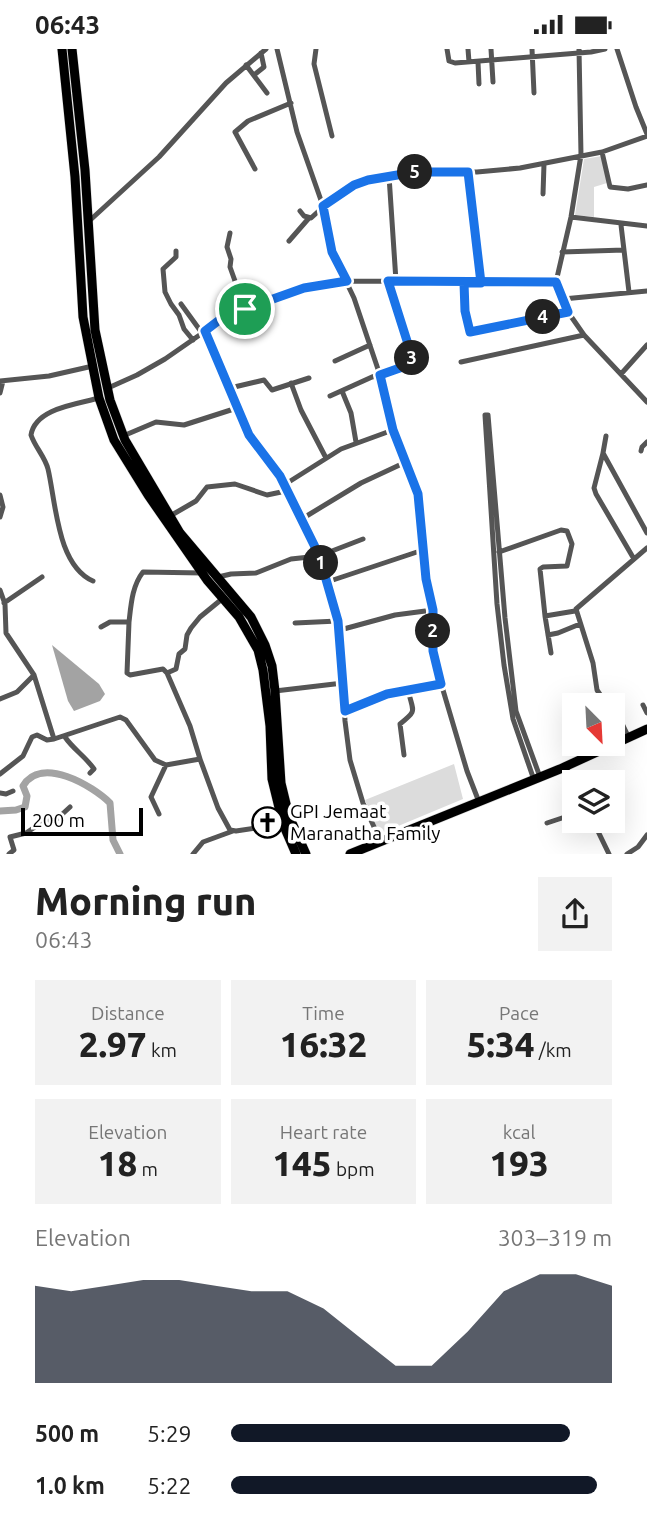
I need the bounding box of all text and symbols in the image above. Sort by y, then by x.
text: 06:43 [35,10,100,39]
pin: 5 [398,155,432,189]
text: 5 [409,160,420,182]
pin [215,279,275,339]
icon: arrive [226,290,264,328]
pin: 4 [526,299,560,335]
text: 4 [537,305,548,327]
pin: 3 [394,341,430,375]
text: 3 [406,346,417,368]
pin: 1 [304,545,338,581]
text: 1 [315,551,326,573]
pin: 2 [416,613,450,649]
text: 2 [427,619,438,641]
north arrow [562,693,625,756]
map controls [562,693,625,833]
button: layers [562,770,625,833]
place label: GPI Jemaat Maranatha Family [290,800,440,844]
scale bar [21,805,144,837]
church icon: GPI Jemaat Maranatha Family [250,805,284,839]
text: 200 m [32,809,85,831]
button: share [538,877,612,951]
text: Morning run [35,880,256,922]
text: 06:43 [35,927,93,952]
text: Distance [91,1002,165,1024]
text: Time [302,1002,345,1024]
text: Pace [499,1002,539,1024]
text: 2.97 [79,1024,147,1064]
text: 16:32 [280,1024,367,1064]
text: 5:34 [467,1024,534,1064]
text: km [147,1039,177,1061]
text: /km [534,1039,572,1061]
text: Elevation [88,1121,167,1143]
text: Heart rate [280,1121,367,1143]
text: kcal [503,1121,536,1143]
text: 18 [98,1143,137,1183]
text: 145 [272,1143,332,1183]
text: 193 [490,1143,549,1183]
text: m [137,1158,158,1180]
text: bpm [332,1158,375,1180]
text: Elevation [35,1225,131,1250]
text: 303–319 m [498,1225,612,1250]
text: 500 m [35,1421,99,1446]
text: 5:29 [147,1421,192,1446]
text: 1.0 km [35,1473,105,1498]
text: 5:22 [147,1473,192,1498]

